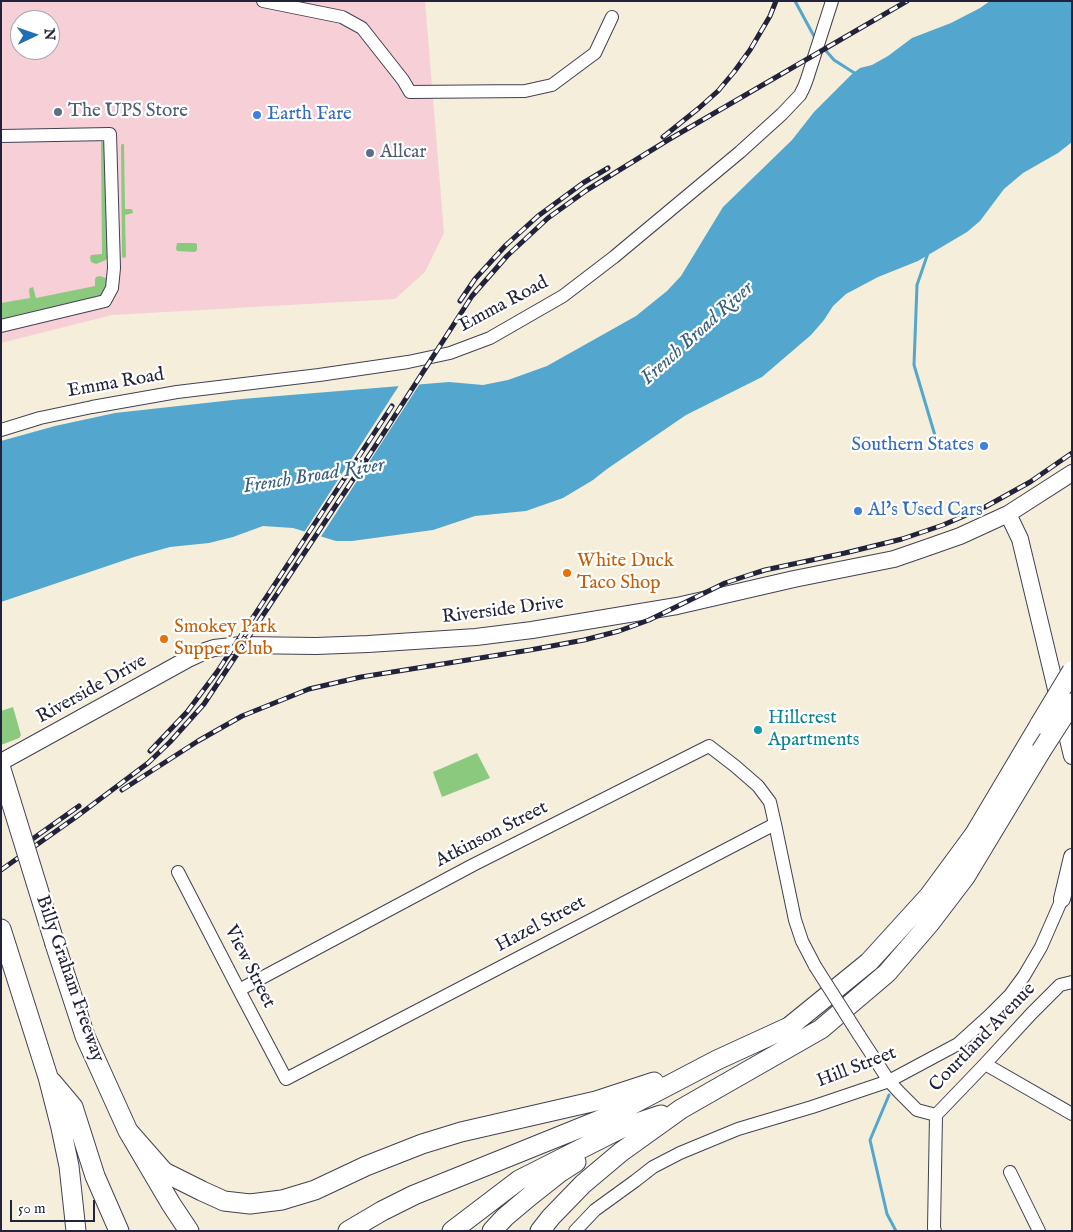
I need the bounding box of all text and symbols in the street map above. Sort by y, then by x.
north arrow [10,10,60,60]
text: N [40,28,58,41]
place label: The UPS Store [68,101,188,123]
place label: Earth Fare [267,104,352,126]
marker: The UPS Store [52,106,64,118]
marker: Earth Fare [251,109,263,121]
place label: Allcar [380,142,427,164]
marker: Allcar [364,147,376,159]
street label: Emma Road [455,272,553,338]
water label: French Broad River [637,277,759,391]
street label: Emma Road [66,364,166,404]
place label: Southern States [851,435,974,457]
marker: Southern States [978,440,990,452]
water label: French Broad River [241,454,387,500]
place label: Al's Used Cars [868,500,983,522]
marker: Al's Used Cars [852,505,864,517]
place label: White Duck Taco Shop [577,551,674,595]
marker: White Duck Taco Shop [561,567,573,579]
street label: Riverside Drive [441,592,565,630]
place label: Smokey Park Supper Club [174,617,277,661]
marker: Smokey Park Supper Club [158,633,170,645]
street label: Riverside Drive [33,650,151,730]
place label: Hillcrest Apartments [768,708,859,752]
marker: Hillcrest Apartments [752,724,764,736]
street label: Atkinson Street [432,797,552,873]
street label: Hazel Street [492,892,590,958]
street label: Billy Graham Freeway [30,893,108,1065]
street label: View Street [218,922,280,1012]
street label: Courtland Avenue [925,979,1041,1097]
street label: Hill Street [814,1042,900,1094]
scale bar [12,1190,98,1222]
text: 50 m [18,1199,46,1218]

